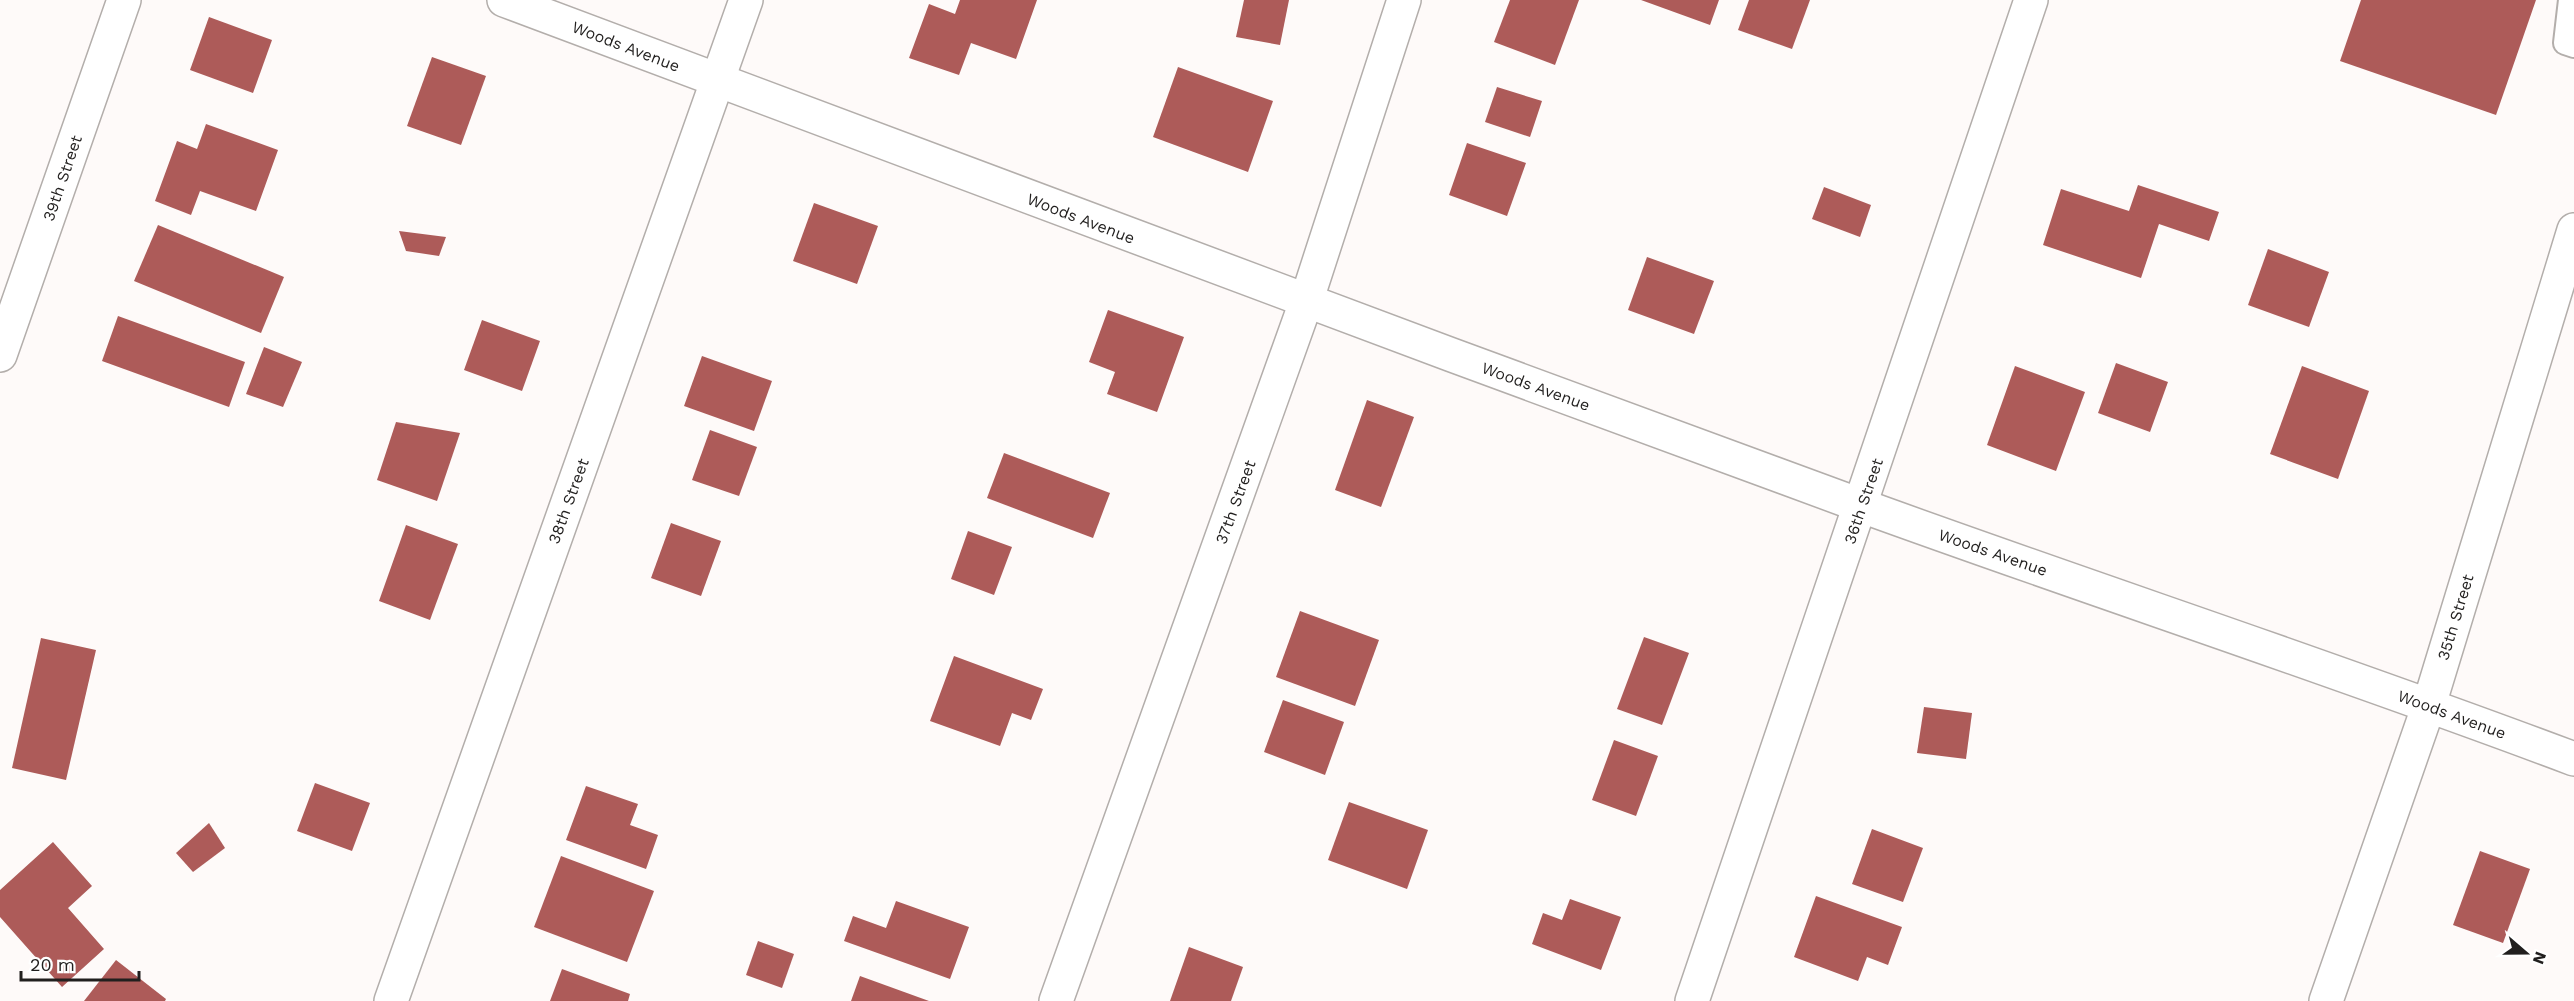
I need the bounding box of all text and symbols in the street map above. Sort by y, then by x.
street label: Woods Avenue [569,17,682,76]
street label: 39th Street [39,133,86,224]
street label: Woods Avenue [1024,189,1137,248]
street label: Woods Avenue [1479,358,1593,415]
street label: 38th Street [544,456,593,546]
street label: 36th Street [1840,456,1887,546]
street label: 37th Street [1212,457,1260,547]
street label: Woods Avenue [1936,525,2050,580]
street label: 35th Street [2433,572,2478,662]
street label: Woods Avenue [2395,686,2509,743]
north arrow [2496,923,2556,983]
scale bar [21,944,140,982]
text: N [2529,949,2551,967]
text: 20 m [30,954,75,975]

